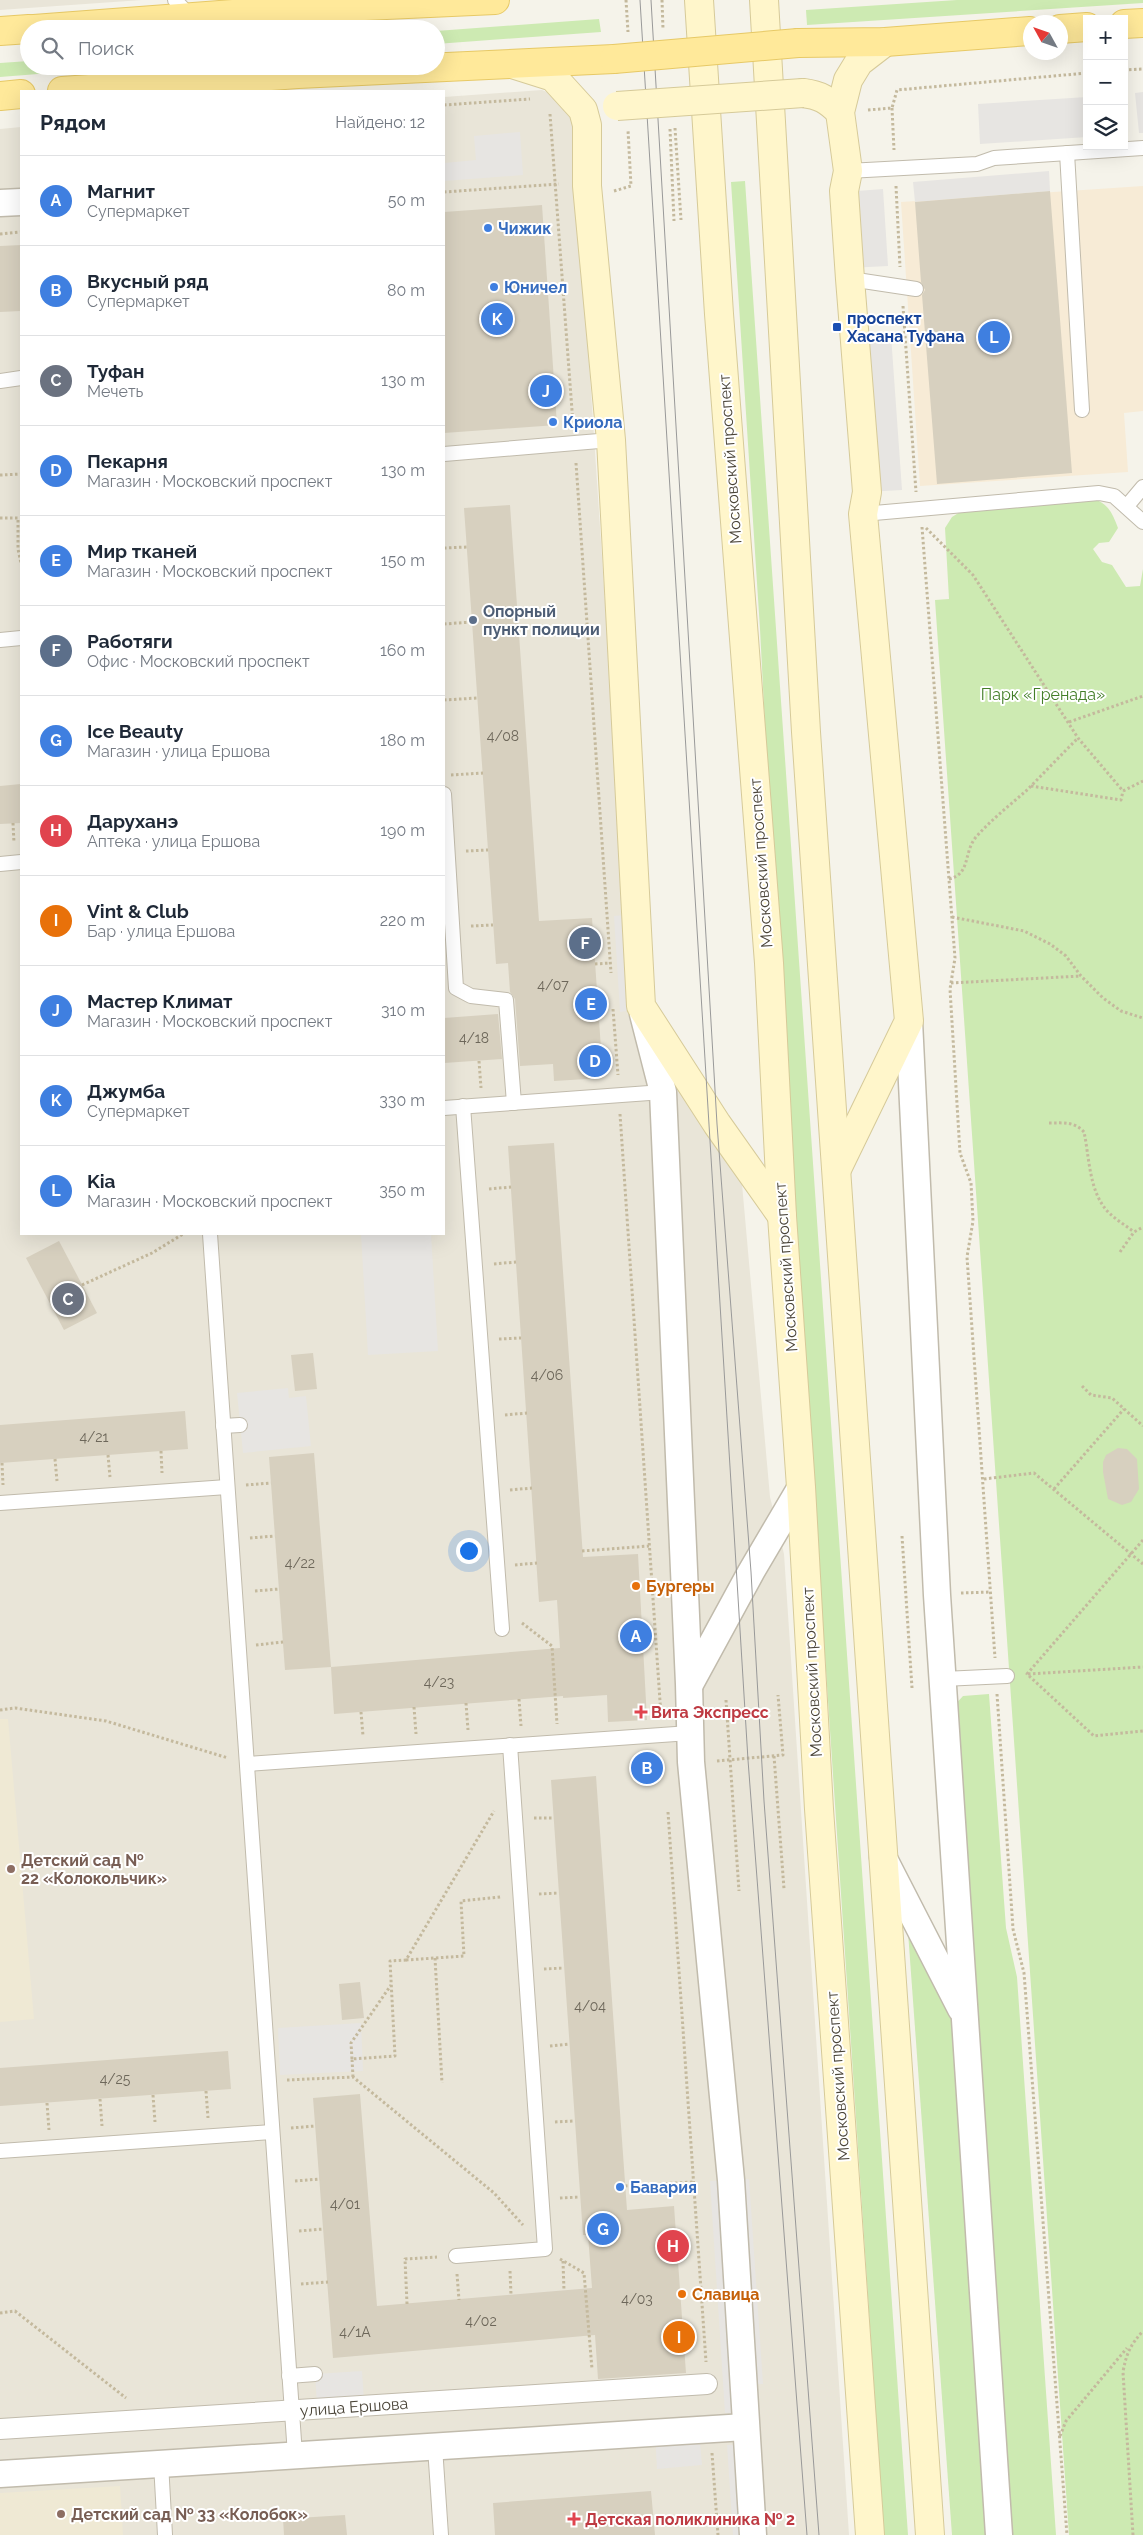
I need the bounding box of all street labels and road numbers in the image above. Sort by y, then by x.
street label: Московский проспект [715,373,745,544]
street label: Московский проспект [746,777,776,948]
street label: Московский проспект [771,1181,801,1352]
street label: Московский проспект [798,1586,826,1757]
street label: Московский проспект [823,1990,853,2161]
street label: улица Ершова [299,2394,409,2420]

